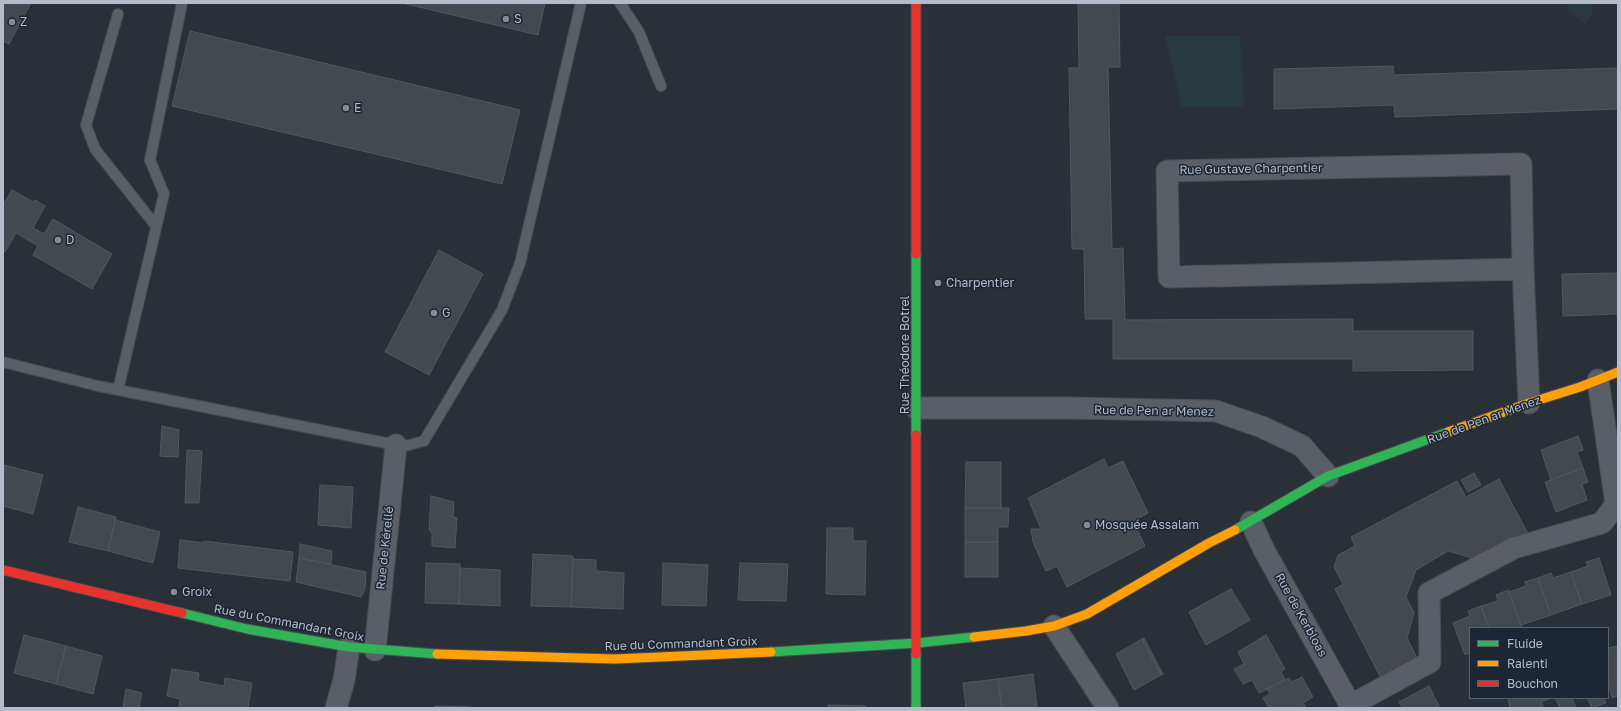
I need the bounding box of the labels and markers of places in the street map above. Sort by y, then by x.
place label: S [514,12,522,26]
marker: S [501,14,511,24]
place label: Z [20,15,27,29]
marker: Z [7,17,17,27]
place label: E [354,101,361,115]
marker: E [341,103,351,113]
place label: D [66,233,74,247]
marker: D [53,235,63,245]
place label: Charpentier [946,276,1014,290]
marker: Charpentier [933,278,943,288]
place label: G [442,306,450,320]
marker: G [429,308,439,318]
place label: Mosquée Assalam [1095,518,1199,532]
marker: Mosquée Assalam [1082,520,1092,530]
place label: Groix [182,585,212,599]
marker: Groix [169,587,179,597]

